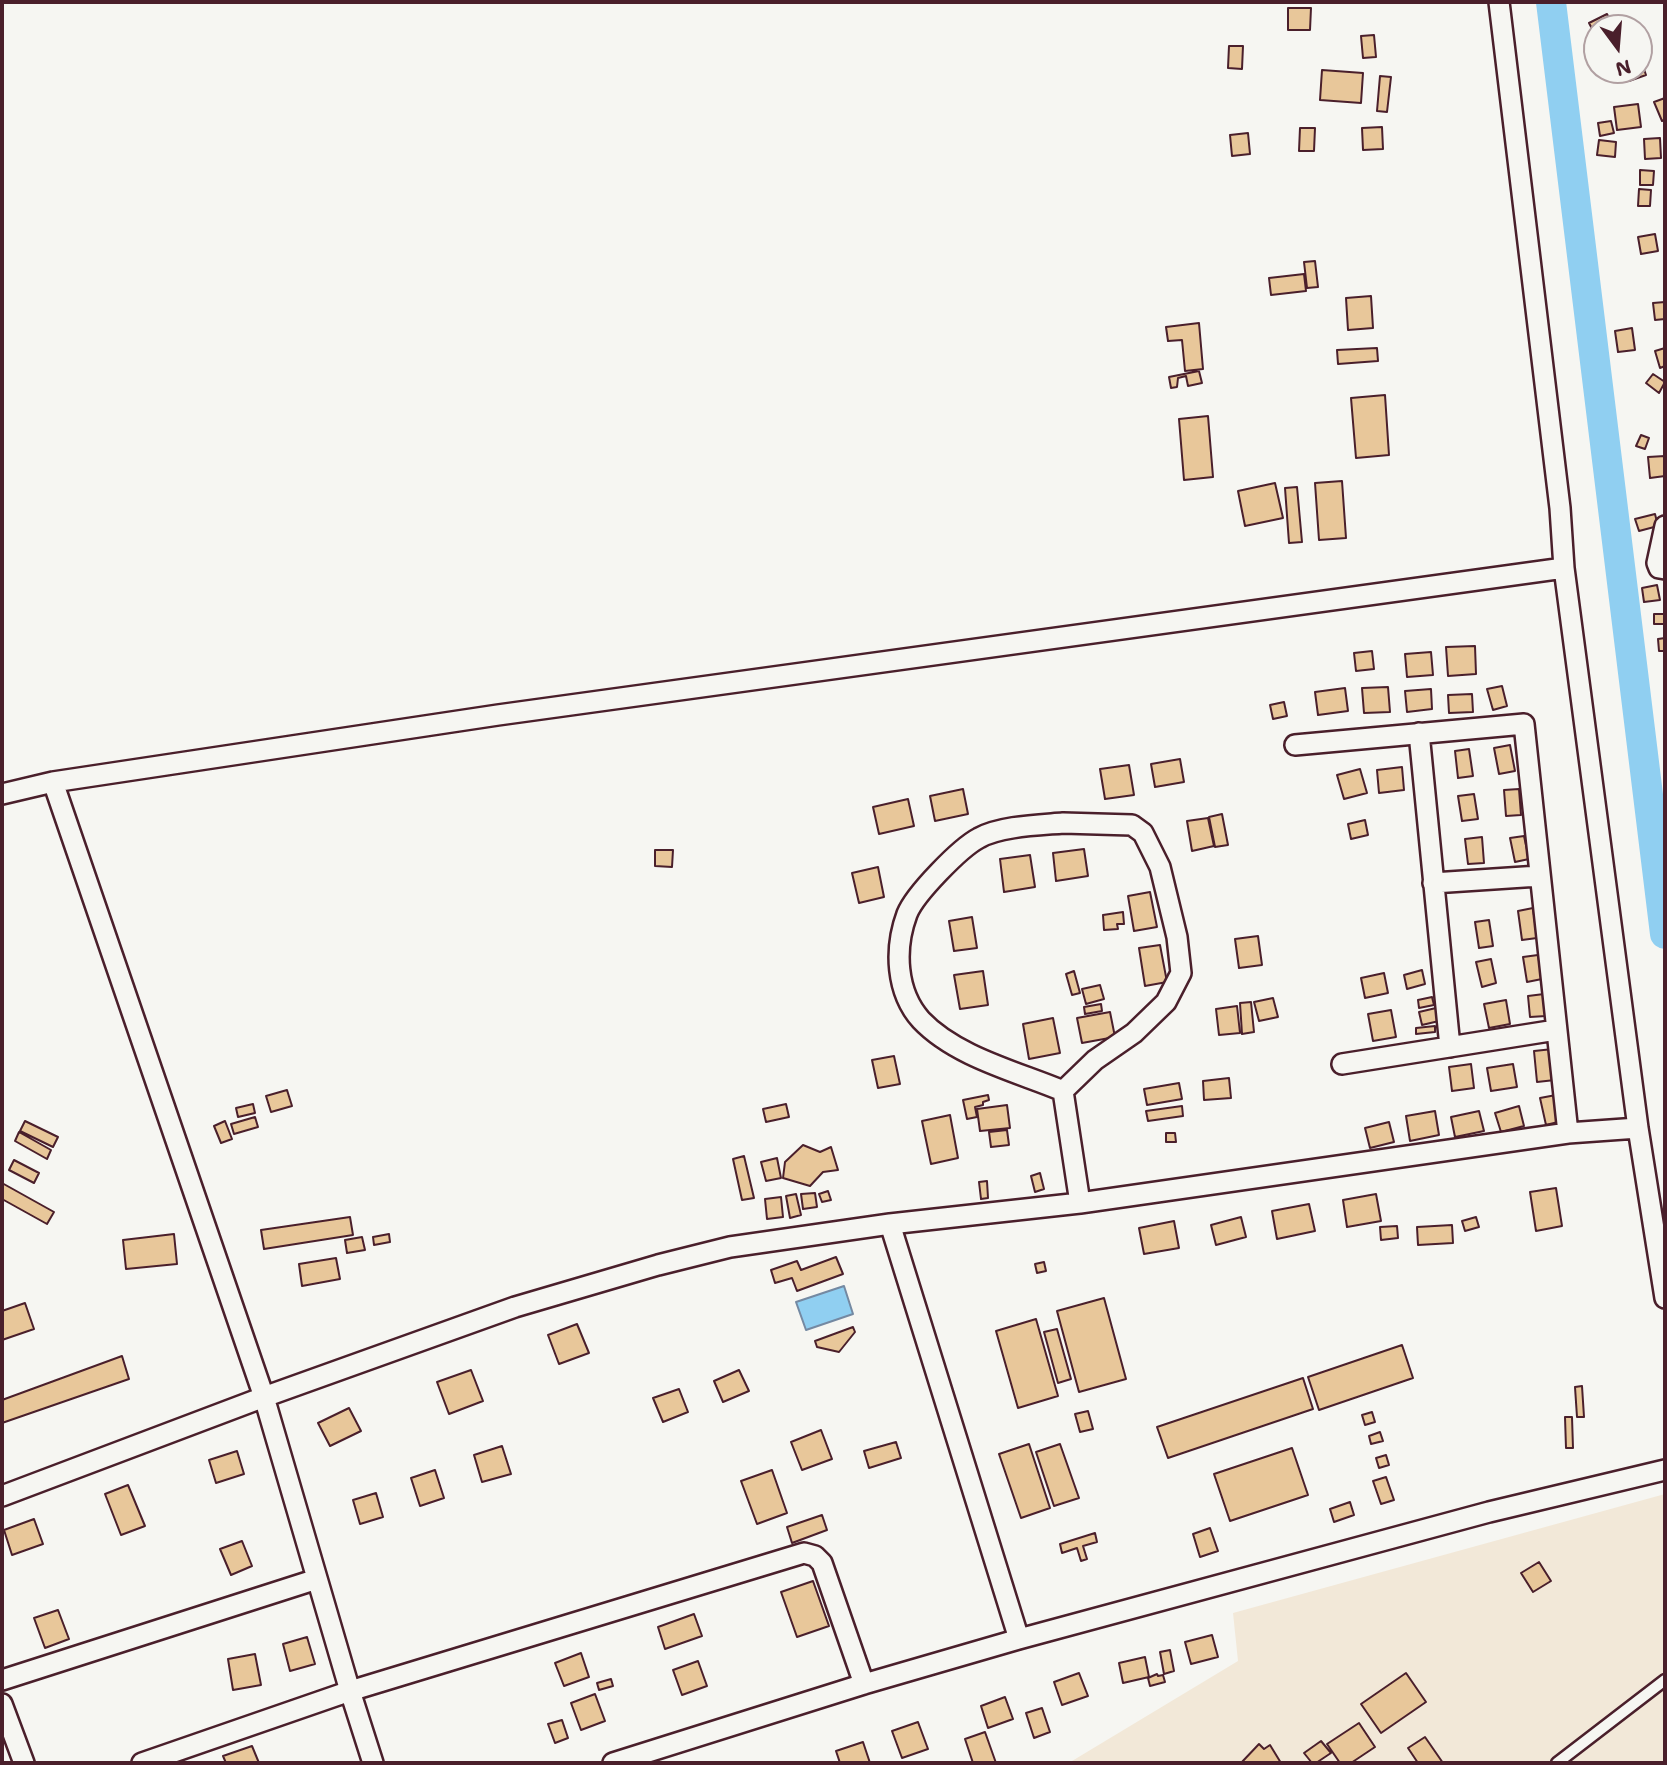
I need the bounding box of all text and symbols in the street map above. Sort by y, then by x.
north arrow [1583,14,1653,84]
text: N [1613,54,1634,82]

